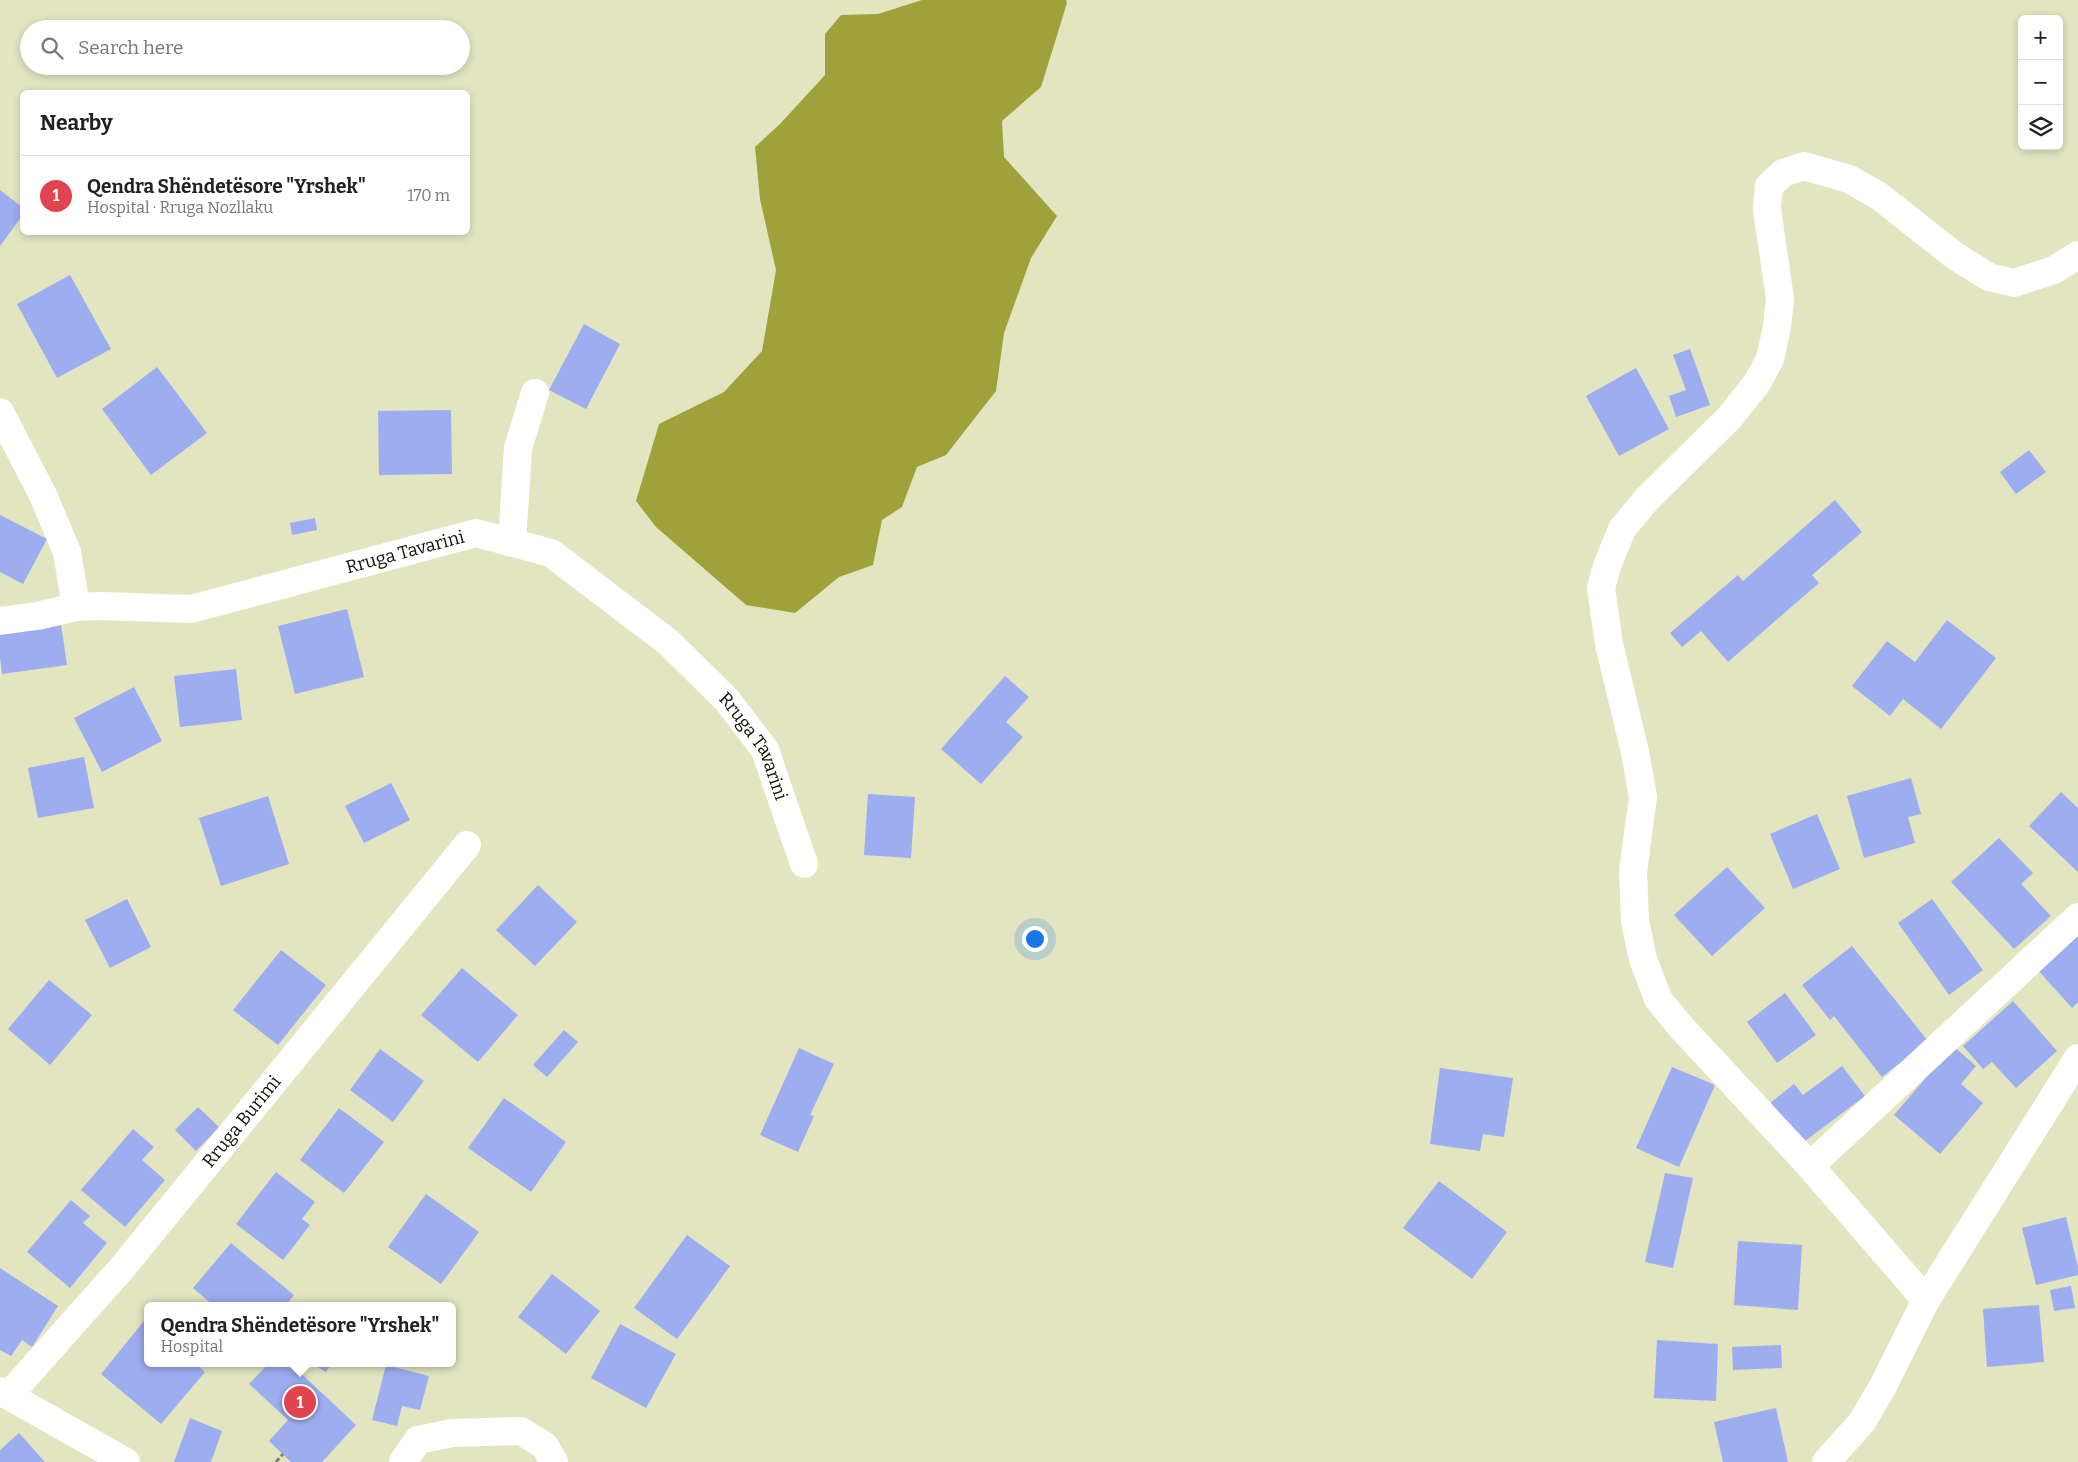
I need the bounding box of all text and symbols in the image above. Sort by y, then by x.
map controls [2018,15,2063,150]
button: + [2018,15,2063,60]
search box [20,20,470,75]
icon: search [38,34,66,62]
text: Search here [78,36,183,59]
button: − [2018,60,2063,105]
button: layers [2018,105,2063,150]
text: Nearby [40,110,113,136]
text: Qendra Shëndetësore "Yrshek" [87,175,366,198]
text: 1 [53,186,59,205]
text: 170 m [407,186,450,205]
text: Hospital · Rruga Nozllaku [87,198,273,217]
street label: Rruga Tavarini [343,526,467,578]
street label: Rruga Tavarini [715,688,792,803]
your location [1022,926,1048,952]
street label: Rruga Burimi [198,1071,285,1172]
popup [144,1302,456,1367]
text: Qendra Shëndetësore "Yrshek" [161,1314,439,1337]
text: Hospital [161,1337,223,1356]
pin: 1 [284,1383,316,1421]

